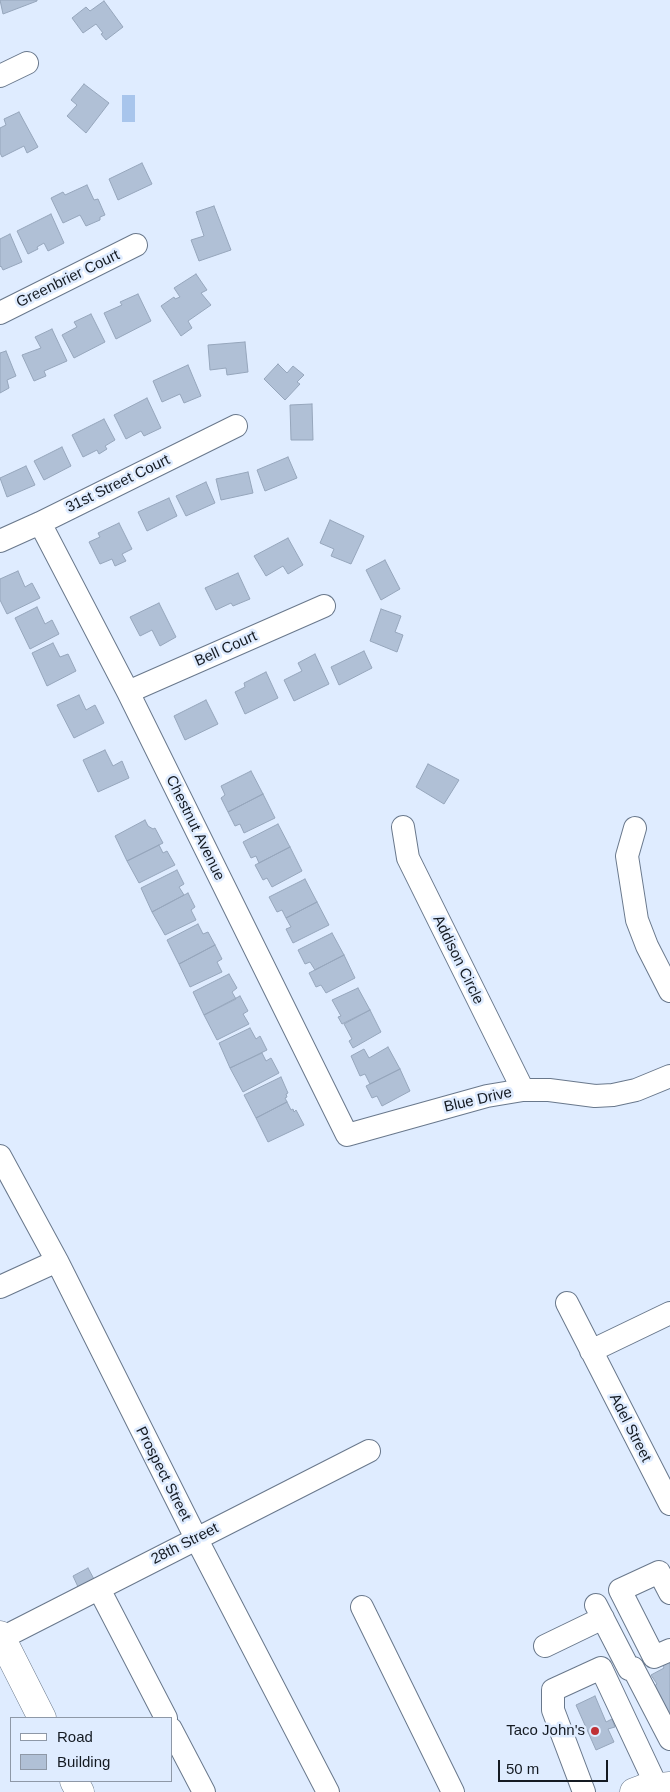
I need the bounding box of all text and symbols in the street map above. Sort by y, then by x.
street label: Greenbrier Court [13,246,123,312]
street label: 31st Street Court [63,451,173,517]
street label: Bell Court [192,627,260,671]
street label: Chestnut Avenue [162,772,228,884]
street label: Addison Circle [429,913,487,1007]
street label: Blue Drive [442,1083,514,1117]
street label: Adel Street [605,1391,655,1465]
street label: Prospect Street [132,1424,194,1524]
street label: 28th Street [148,1519,222,1569]
legend [10,1717,172,1782]
place label: Taco John's [506,1722,585,1740]
marker: Taco John's [589,1725,601,1737]
text: Road [57,1728,93,1745]
scale bar [500,1750,610,1782]
text: Building [57,1753,110,1770]
text: 50 m [506,1760,539,1777]

